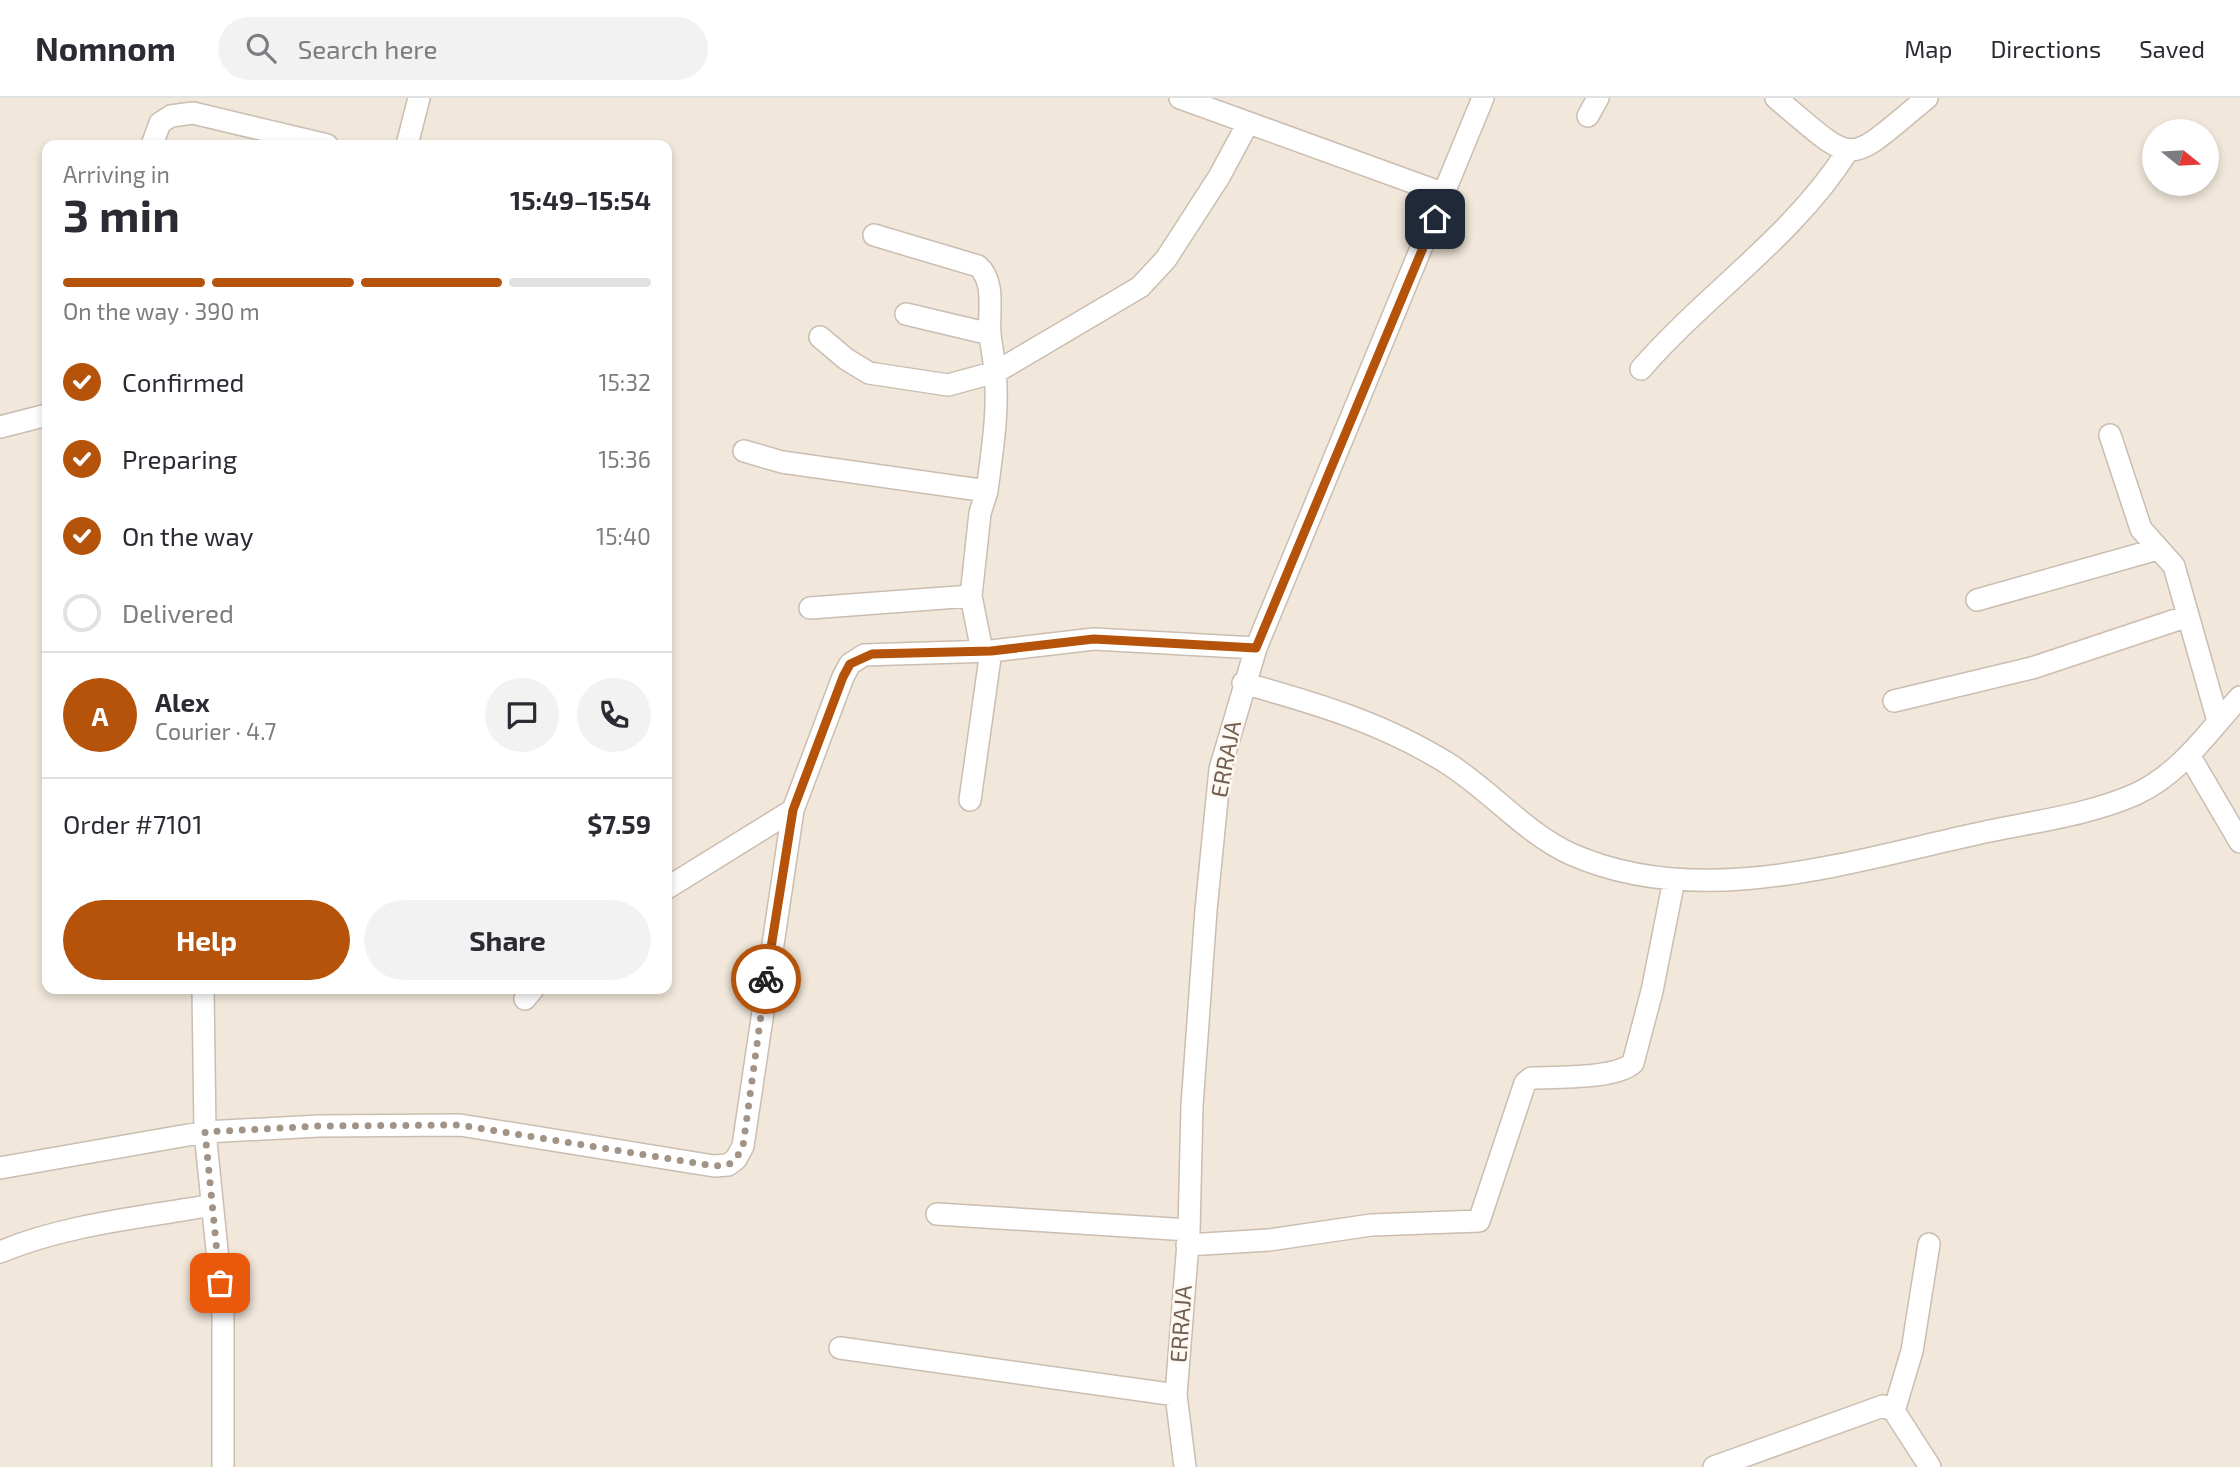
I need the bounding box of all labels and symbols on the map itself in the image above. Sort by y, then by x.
north arrow [2142,119,2219,196]
pin [1405,189,1465,249]
street label: ERRAJA [1204,717,1246,800]
courier [731,944,801,1014]
pin [190,1253,250,1313]
street label: ERRAJA [1163,1283,1197,1364]

